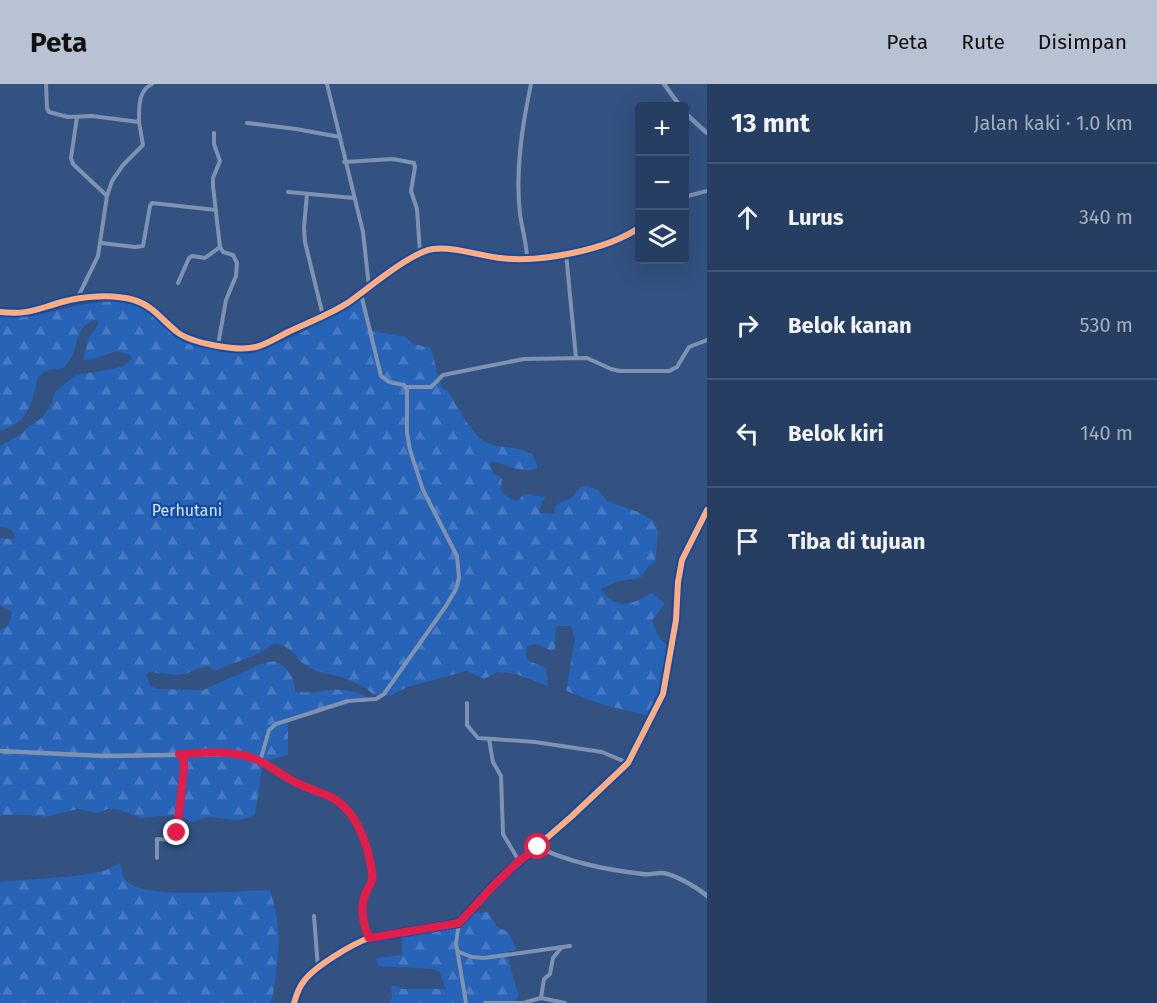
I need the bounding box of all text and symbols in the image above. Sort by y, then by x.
text: Peta [30,26,87,59]
text: Peta [886,29,928,55]
text: Rute [961,29,1005,55]
text: Disimpan [1038,29,1127,55]
map controls [635,102,689,264]
button: + [635,102,689,156]
text: 13 mnt [731,108,810,139]
text: Jalan kaki · 1.0 km [973,111,1133,135]
button: − [635,156,689,210]
icon: ahead [731,201,764,234]
text: Lurus [788,204,844,231]
text: 340 m [1079,205,1133,229]
button: layers [635,210,689,264]
icon: right [731,309,764,342]
text: Belok kanan [788,312,912,339]
text: 530 m [1080,313,1133,337]
icon: left [731,417,764,450]
text: Belok kiri [788,420,884,447]
text: 140 m [1080,421,1133,445]
park label: Perhutani [152,501,222,520]
icon: arrive [731,525,764,558]
text: Tiba di tujuan [788,528,925,555]
route end [163,819,189,845]
route start [524,833,550,859]

